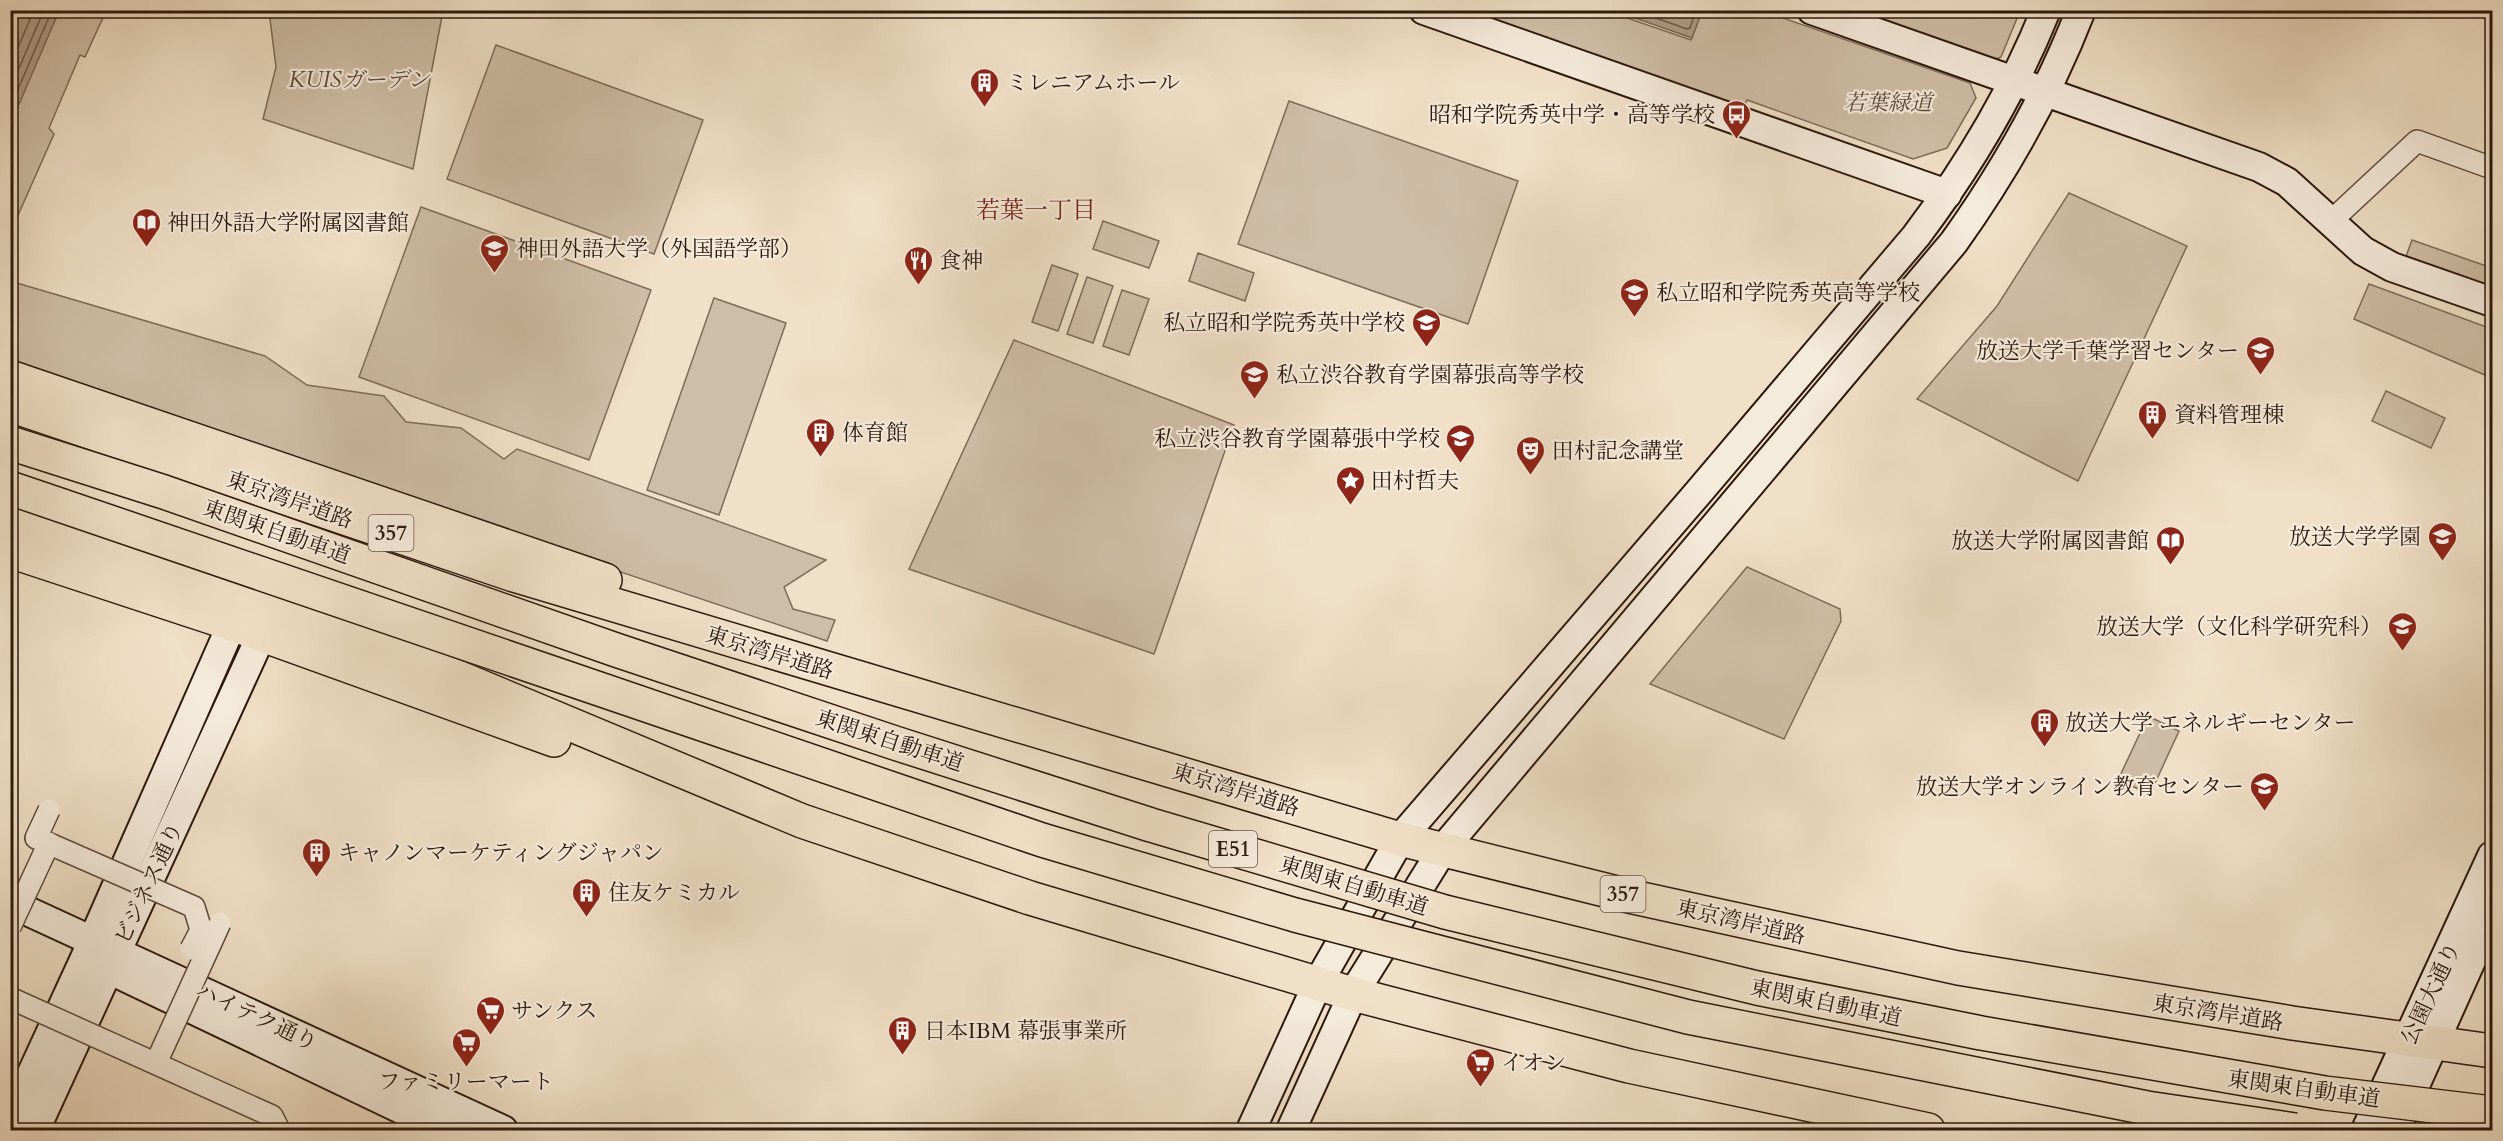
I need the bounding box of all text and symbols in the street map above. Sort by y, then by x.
park label: KUISガーデン [289,65,431,95]
building icon: ミレニアムホール [969,66,1001,108]
place label: ミレニアムホール [1006,68,1180,98]
park label: 若葉緑道 [1844,88,1935,118]
bus stop icon: 昭和学院秀英中学・高等学校 [1720,98,1752,140]
place label: 昭和学院秀英中学・高等学校 [1429,100,1715,130]
district label: 若葉一丁目 [976,194,1096,227]
library icon: 神田外語大学附属図書館 [130,206,162,248]
place label: 神田外語大学附属図書館 [167,208,409,238]
school or university icon: 神田外語大学（外国語学部） [479,232,511,274]
place label: 神田外語大学（外国語学部） [516,234,802,264]
restaurant icon: 食神 [902,244,934,286]
place label: 食神 [939,246,983,276]
school or university icon: 私立昭和学院秀英高等学校 [1619,276,1651,318]
place label: 私立昭和学院秀英高等学校 [1656,278,1920,308]
school or university icon: 私立昭和学院秀英中学校 [1410,306,1442,348]
place label: 私立昭和学院秀英中学校 [1163,308,1405,338]
school or university icon: 放送大学千葉学習センター [2244,334,2276,376]
place label: 放送大学千葉学習センター [1976,336,2239,366]
school or university icon: 私立渋谷教育学園幕張高等学校 [1239,358,1271,400]
place label: 私立渋谷教育学園幕張高等学校 [1276,360,1584,390]
building icon: 資料管理棟 [2137,398,2169,440]
place label: 資料管理棟 [2174,400,2284,430]
building icon: 体育館 [805,416,837,458]
place label: 体育館 [842,418,908,448]
school or university icon: 私立渋谷教育学園幕張中学校 [1445,422,1477,464]
place label: 私立渋谷教育学園幕張中学校 [1154,424,1440,454]
theatre icon: 田村記念講堂 [1515,434,1547,476]
place label: 田村記念講堂 [1552,436,1684,466]
street label: 東京湾岸道路 [222,464,357,536]
place icon: 田村哲夫 [1334,464,1366,506]
place label: 田村哲夫 [1371,466,1459,496]
street label: 東関東自動車道 [199,493,354,571]
road number: 357 [368,515,414,551]
school or university icon: 放送大学学園 [2426,520,2458,562]
place label: 放送大学学園 [2289,522,2421,552]
library icon: 放送大学附属図書館 [2154,524,2186,566]
place label: 放送大学附属図書館 [1951,526,2149,556]
school or university icon: 放送大学（文化科学研究科） [2387,610,2419,652]
place label: 放送大学（文化科学研究科） [2096,612,2382,642]
street label: 東京湾岸道路 [702,619,837,687]
street label: 東関東自動車道 [812,703,968,779]
building icon: 放送大学 エネルギーセンター [2028,706,2060,748]
place label: 放送大学 エネルギーセンター [2065,708,2356,738]
street label: 東京湾岸道路 [1168,756,1303,824]
school or university icon: 放送大学オンライン教育センター [2249,770,2281,812]
place label: 放送大学オンライン教育センター [1916,772,2244,802]
street label: ビジネス通り [108,818,190,949]
road number: E51 [1209,831,1257,867]
building icon: キャノンマーケティングジャパン [301,836,333,878]
place label: キャノンマーケティングジャパン [338,838,664,868]
street label: 東関東自動車道 [1276,849,1432,923]
building icon: 住友ケミカル [571,876,603,918]
road number: 357 [1600,876,1646,912]
place label: 住友ケミカル [608,878,740,908]
street label: 東京湾岸道路 [1673,893,1808,951]
street label: 公園大通り [2394,937,2468,1050]
street label: 東関東自動車道 [1747,972,1904,1034]
street label: ハイテク通り [191,976,322,1058]
street label: 東京湾岸道路 [2150,988,2285,1038]
supermarket icon: サンクス [474,994,506,1036]
place label: サンクス [511,996,597,1026]
building icon: 日本IBM 幕張事業所 [887,1014,919,1056]
place label: 日本IBM 幕張事業所 [924,1016,1127,1046]
supermarket icon: ファミリーマート [450,1026,482,1068]
supermarket icon: イオン [1464,1046,1496,1088]
place label: イオン [1501,1048,1566,1078]
street label: 東関東自動車道 [2226,1063,2382,1115]
place label: ファミリーマート [378,1067,554,1097]

